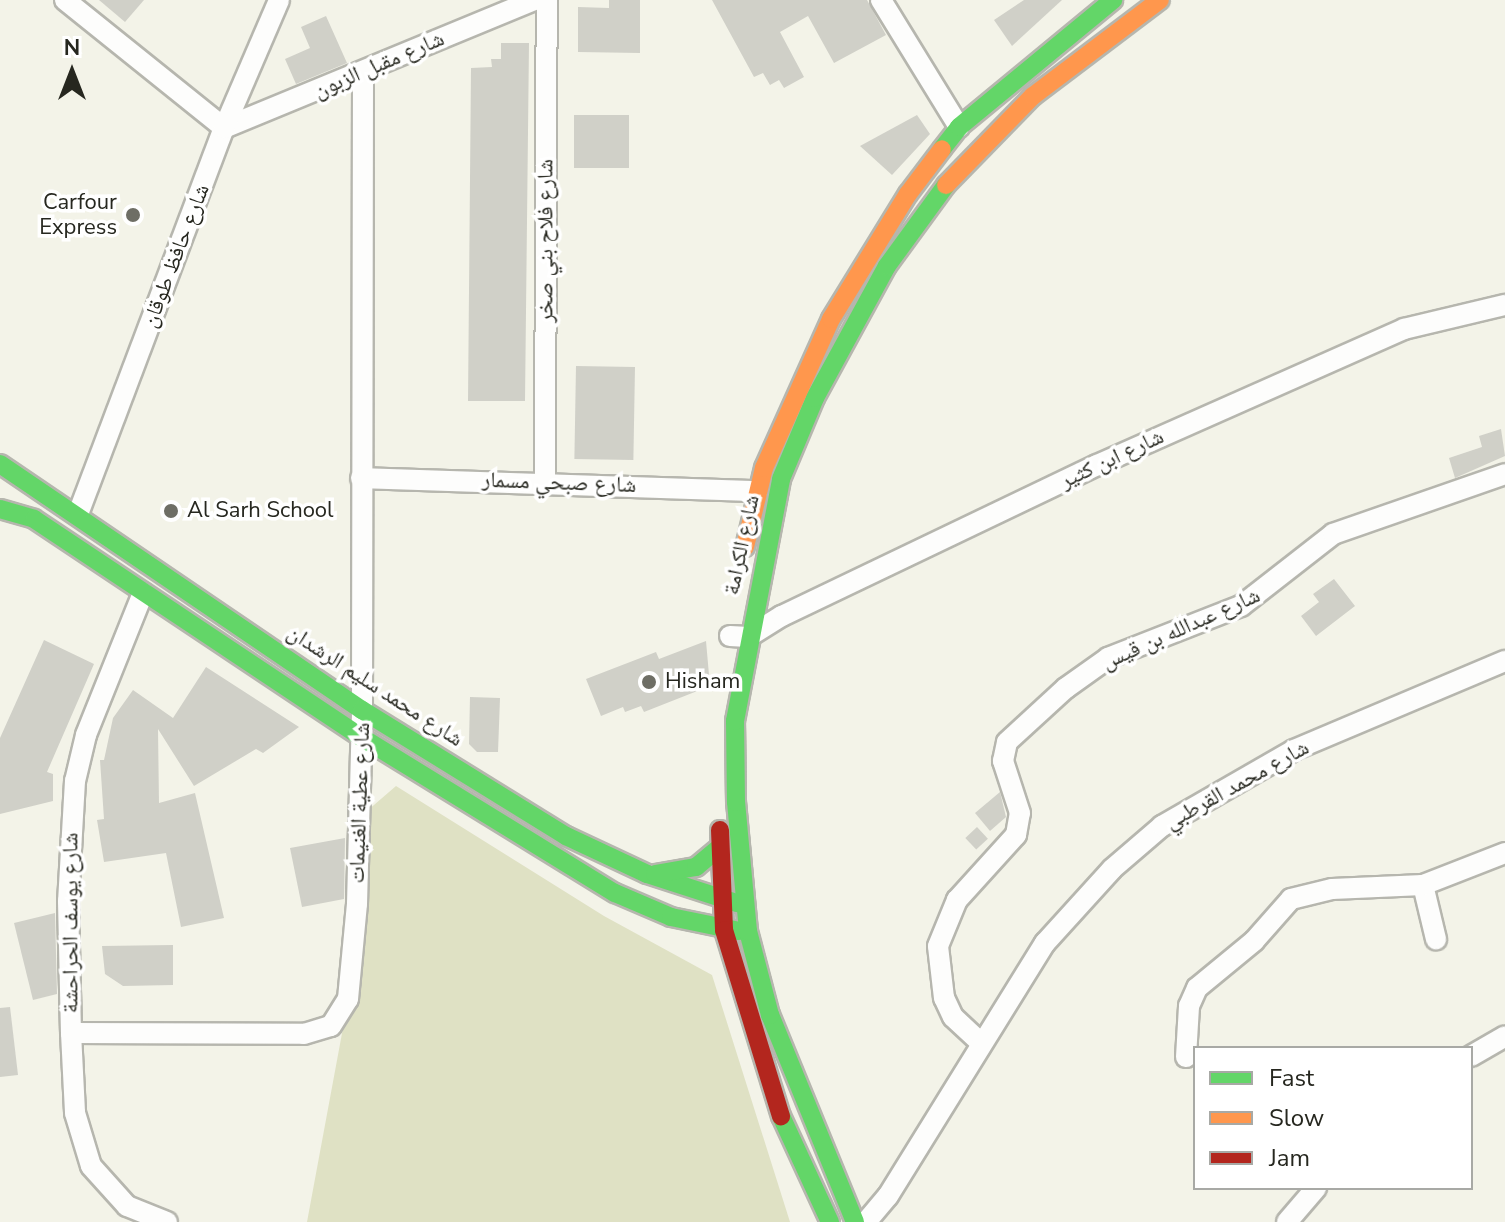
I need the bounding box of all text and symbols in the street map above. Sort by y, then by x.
street label: شارع مقبل الزبون [310,26,448,104]
north arrow [32,32,112,112]
text: N [64,33,80,63]
street label: شارع فلاح بني صخر [533,159,559,323]
street label: شارع حافظ طوقان [137,181,215,331]
place label: Carfour Express [39,189,117,240]
marker: Carfour Express [124,206,142,224]
street label: شارع ابن كثير [1056,424,1168,494]
street label: شارع صبحي مسمار [481,467,637,499]
street label: شارع الكرامة [719,493,765,597]
place label: Al Sarh School [187,498,334,524]
marker: Al Sarh School [162,502,180,520]
street label: شارع عبدالله بن قيس [1098,582,1264,676]
street label: شارع محمد سليم الرشدان [282,619,468,753]
place label: Hisham [665,669,740,695]
marker: Hisham [640,673,658,691]
street label: شارع عطية الغنيمات [344,722,376,884]
street label: شارع محمد القرطبي [1160,735,1314,835]
street label: شارع يوسف الحراحشة [58,833,84,1013]
legend [1193,1046,1473,1190]
text: Fast [1269,1062,1314,1094]
text: Slow [1269,1102,1324,1134]
text: Jam [1269,1142,1310,1174]

